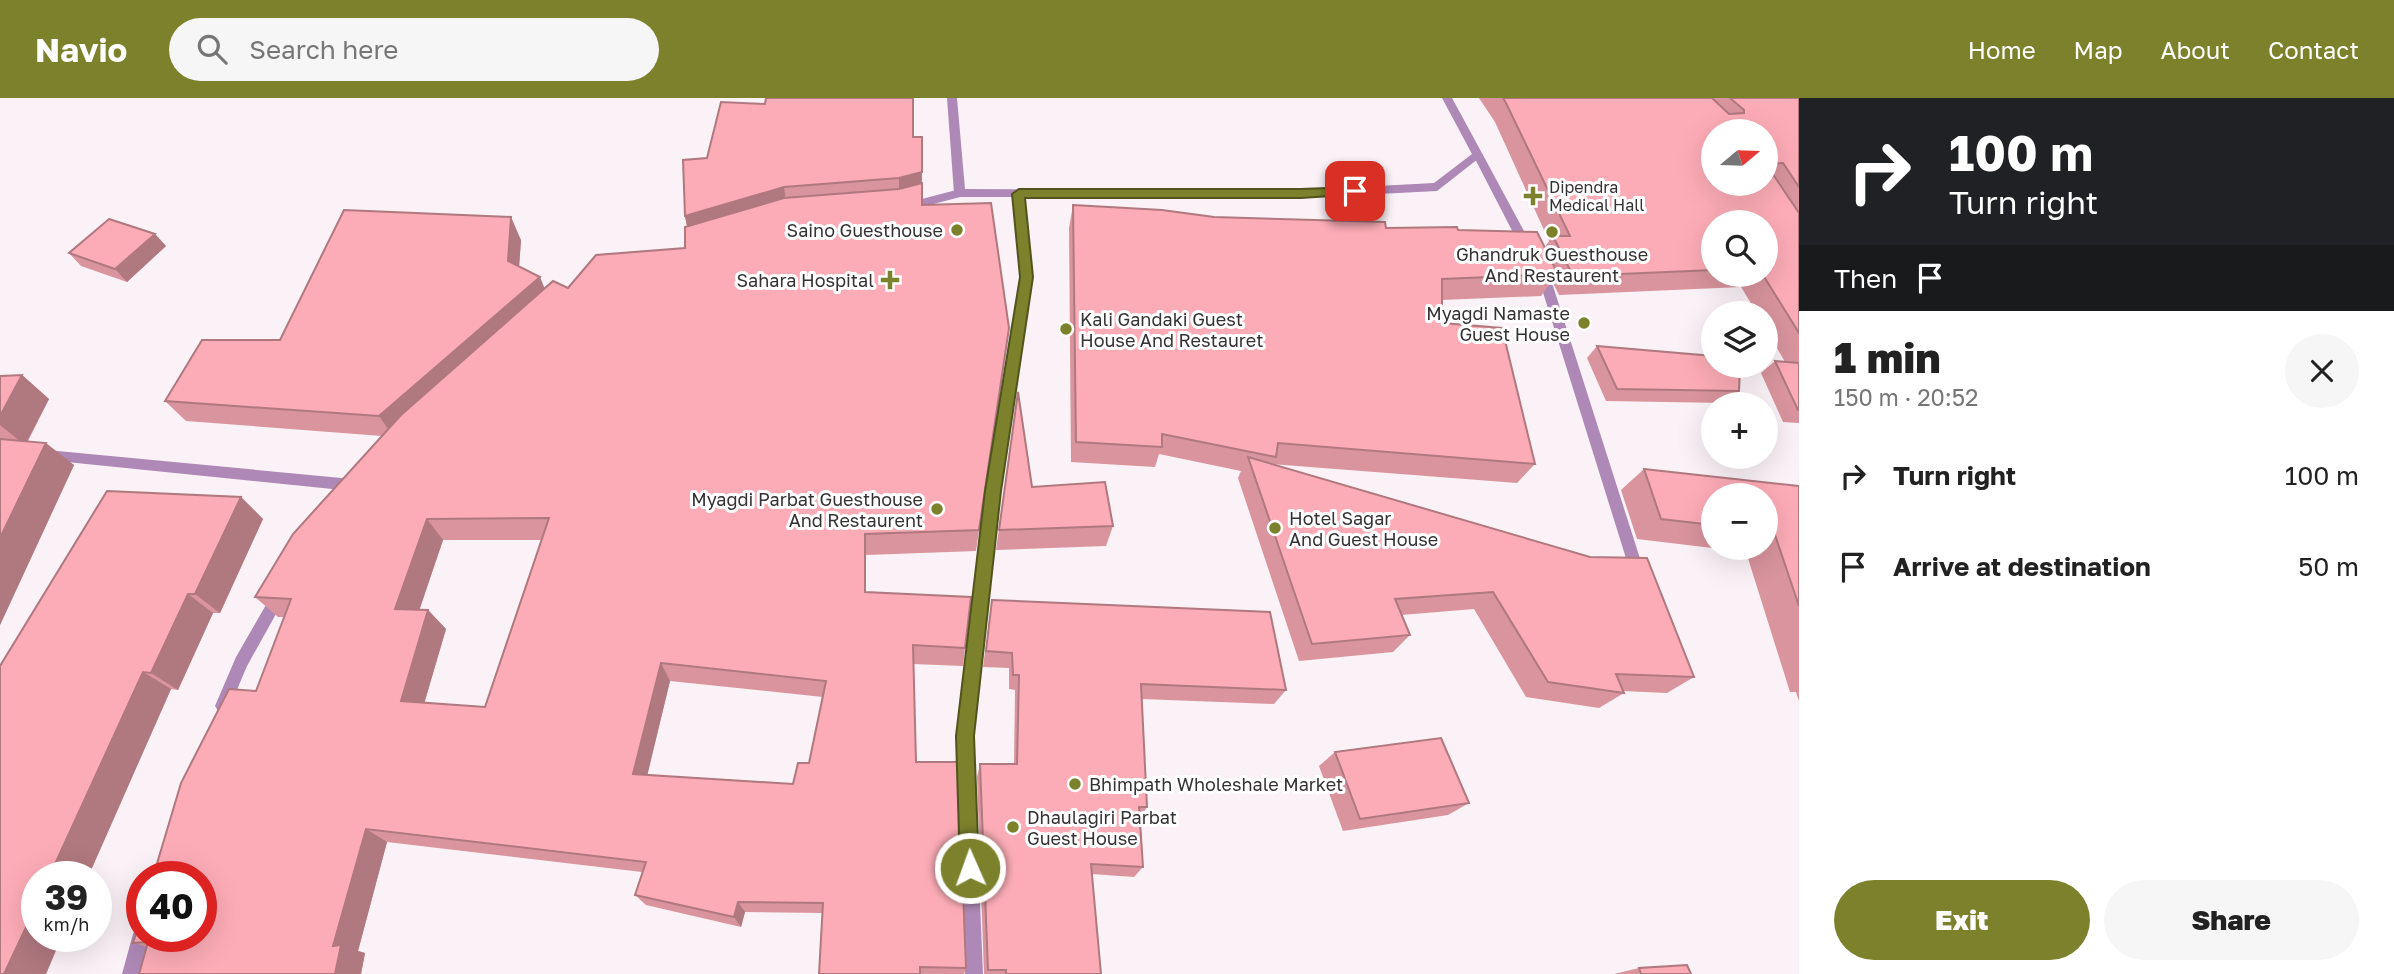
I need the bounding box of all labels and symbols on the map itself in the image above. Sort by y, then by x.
north arrow [1701,119,1778,196]
pin [1325,161,1385,221]
place label: Dipendra Medical Hall [1549,177,1645,215]
marker: Dipendra Medical Hall [1523,186,1543,206]
place label: Saino Guesthouse [787,219,943,241]
marker: Saino Guesthouse [949,222,965,238]
marker: Ghandruk Guesthouse And Restaurent [1544,224,1560,240]
place label: Ghandruk Guesthouse And Restaurent [1456,243,1648,286]
place label: Sahara Hospital [737,269,874,291]
marker: Sahara Hospital [880,270,900,290]
place label: Myagdi Namaste Guest House [1426,302,1570,345]
place label: Kali Gandaki Guest House And Restauret [1080,308,1263,351]
marker: Myagdi Namaste Guest House [1576,315,1592,331]
marker: Kali Gandaki Guest House And Restauret [1058,321,1074,337]
place label: Myagdi Parbat Guesthouse And Restaurent [691,488,923,531]
marker: Myagdi Parbat Guesthouse And Restaurent [929,501,945,517]
place label: Hotel Sagar And Guest House [1289,507,1438,550]
marker: Hotel Sagar And Guest House [1267,520,1283,536]
place label: Bhimpath Wholeshale Market [1089,773,1343,795]
marker: Bhimpath Wholeshale Market [1067,776,1083,792]
place label: Dhaulagiri Parbat Guest House [1027,806,1177,849]
marker: Dhaulagiri Parbat Guest House [1005,819,1021,835]
position arrow [933,831,1007,905]
speed limit sign: 40 [126,861,217,952]

